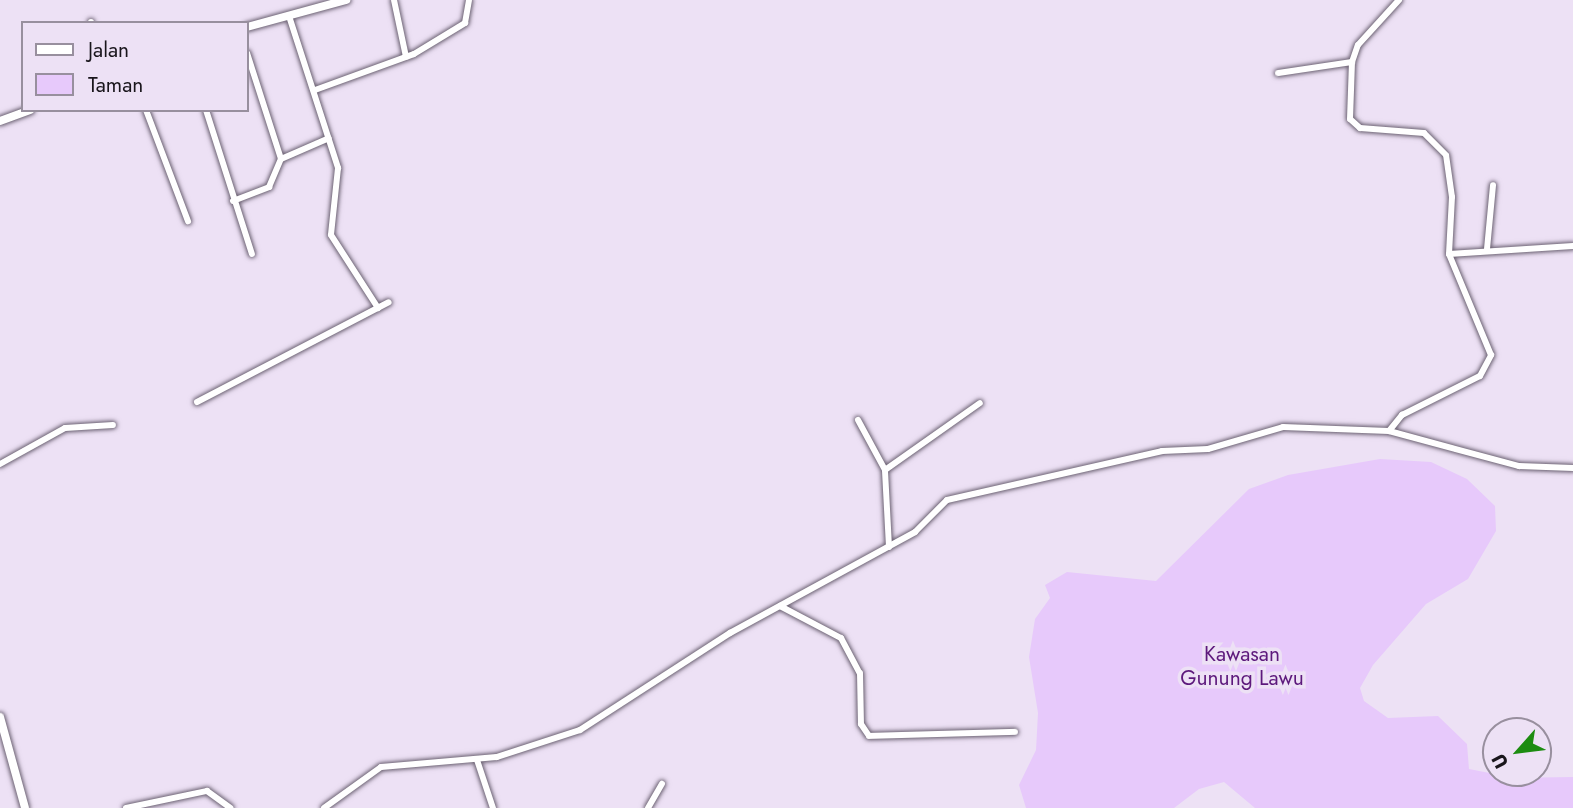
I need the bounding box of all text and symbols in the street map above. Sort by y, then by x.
legend [21,21,248,112]
text: Jalan [88,35,129,65]
text: Taman [88,70,143,100]
park label: Kawasan Gunung Lawu [1180,641,1304,691]
north arrow [1482,717,1552,787]
text: U [1485,749,1515,773]

